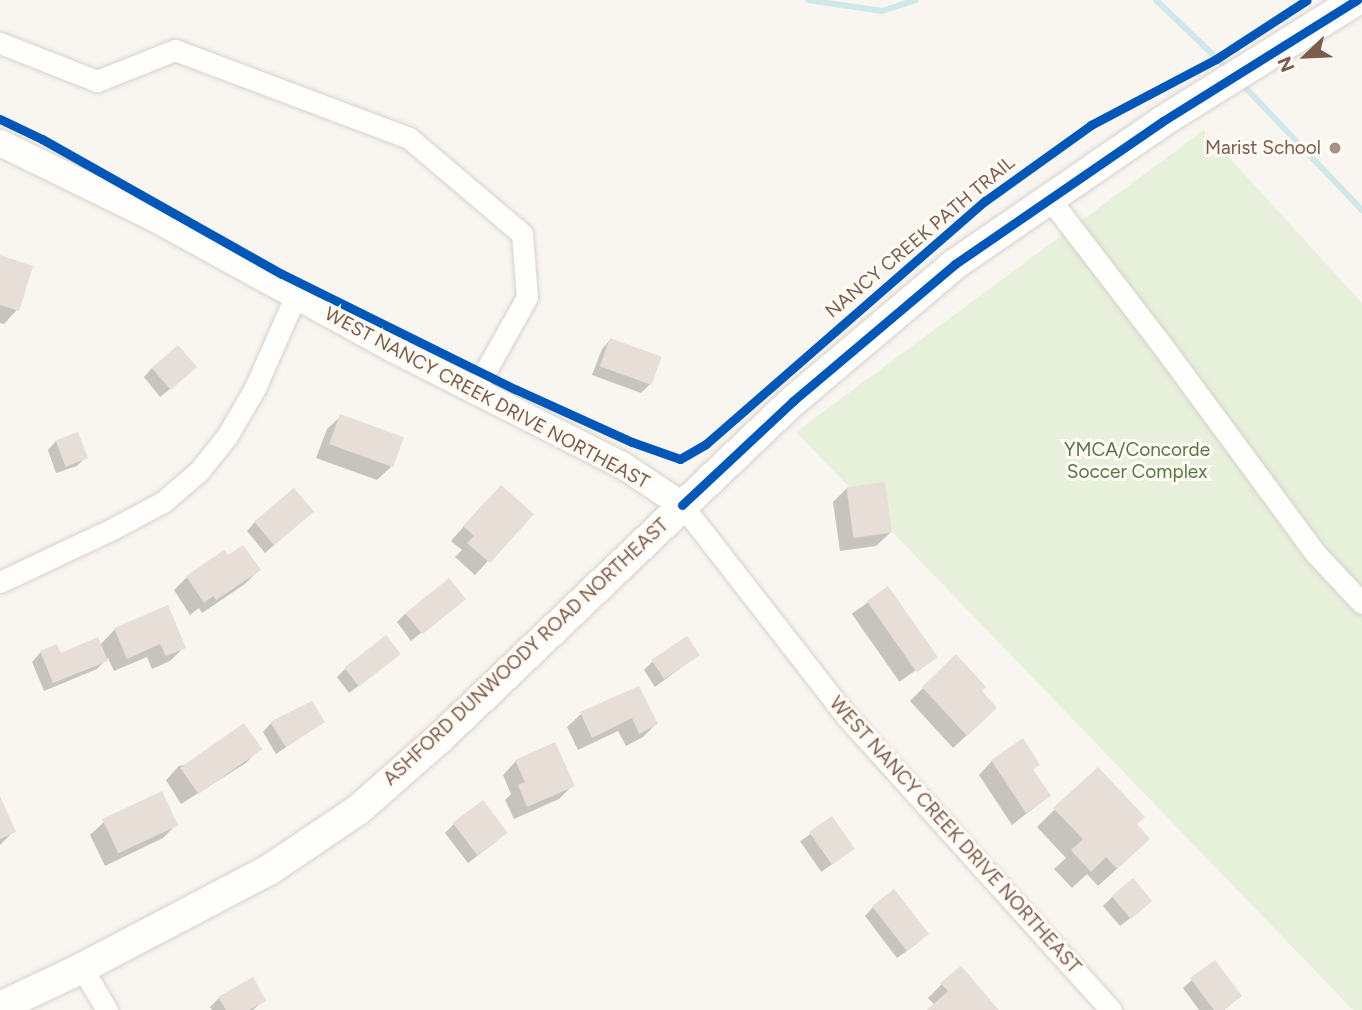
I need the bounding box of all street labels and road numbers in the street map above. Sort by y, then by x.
street label: NANCY CREEK PATH TRAIL [821,151,1019,323]
street label: WEST NANCY CREEK DRIVE NORTHEAST [321,302,653,494]
street label: ASHFORD DUNWOODY ROAD NORTHEAST [379,514,673,790]
street label: WEST NANCY CREEK DRIVE NORTHEAST [825,692,1085,978]

